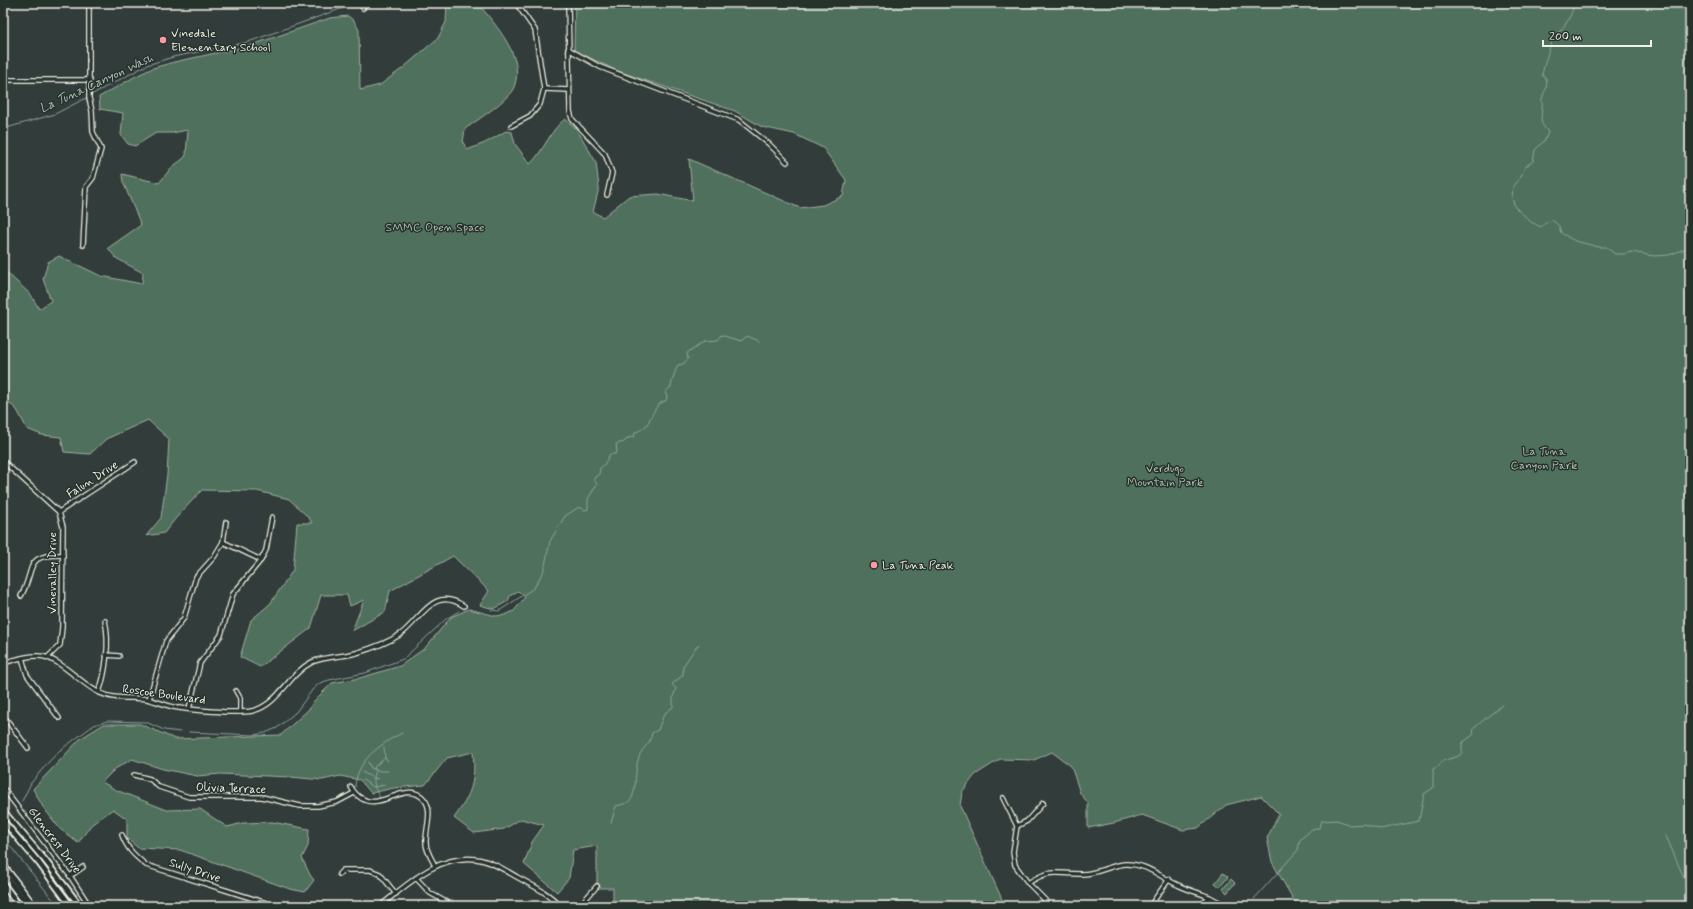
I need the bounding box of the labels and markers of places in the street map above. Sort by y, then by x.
place label: Vinedale Elementary School [171,26,271,56]
marker: Vinedale Elementary School [158,35,168,45]
place label: La Tuna Peak [882,558,954,574]
marker: La Tuna Peak [869,560,879,570]

